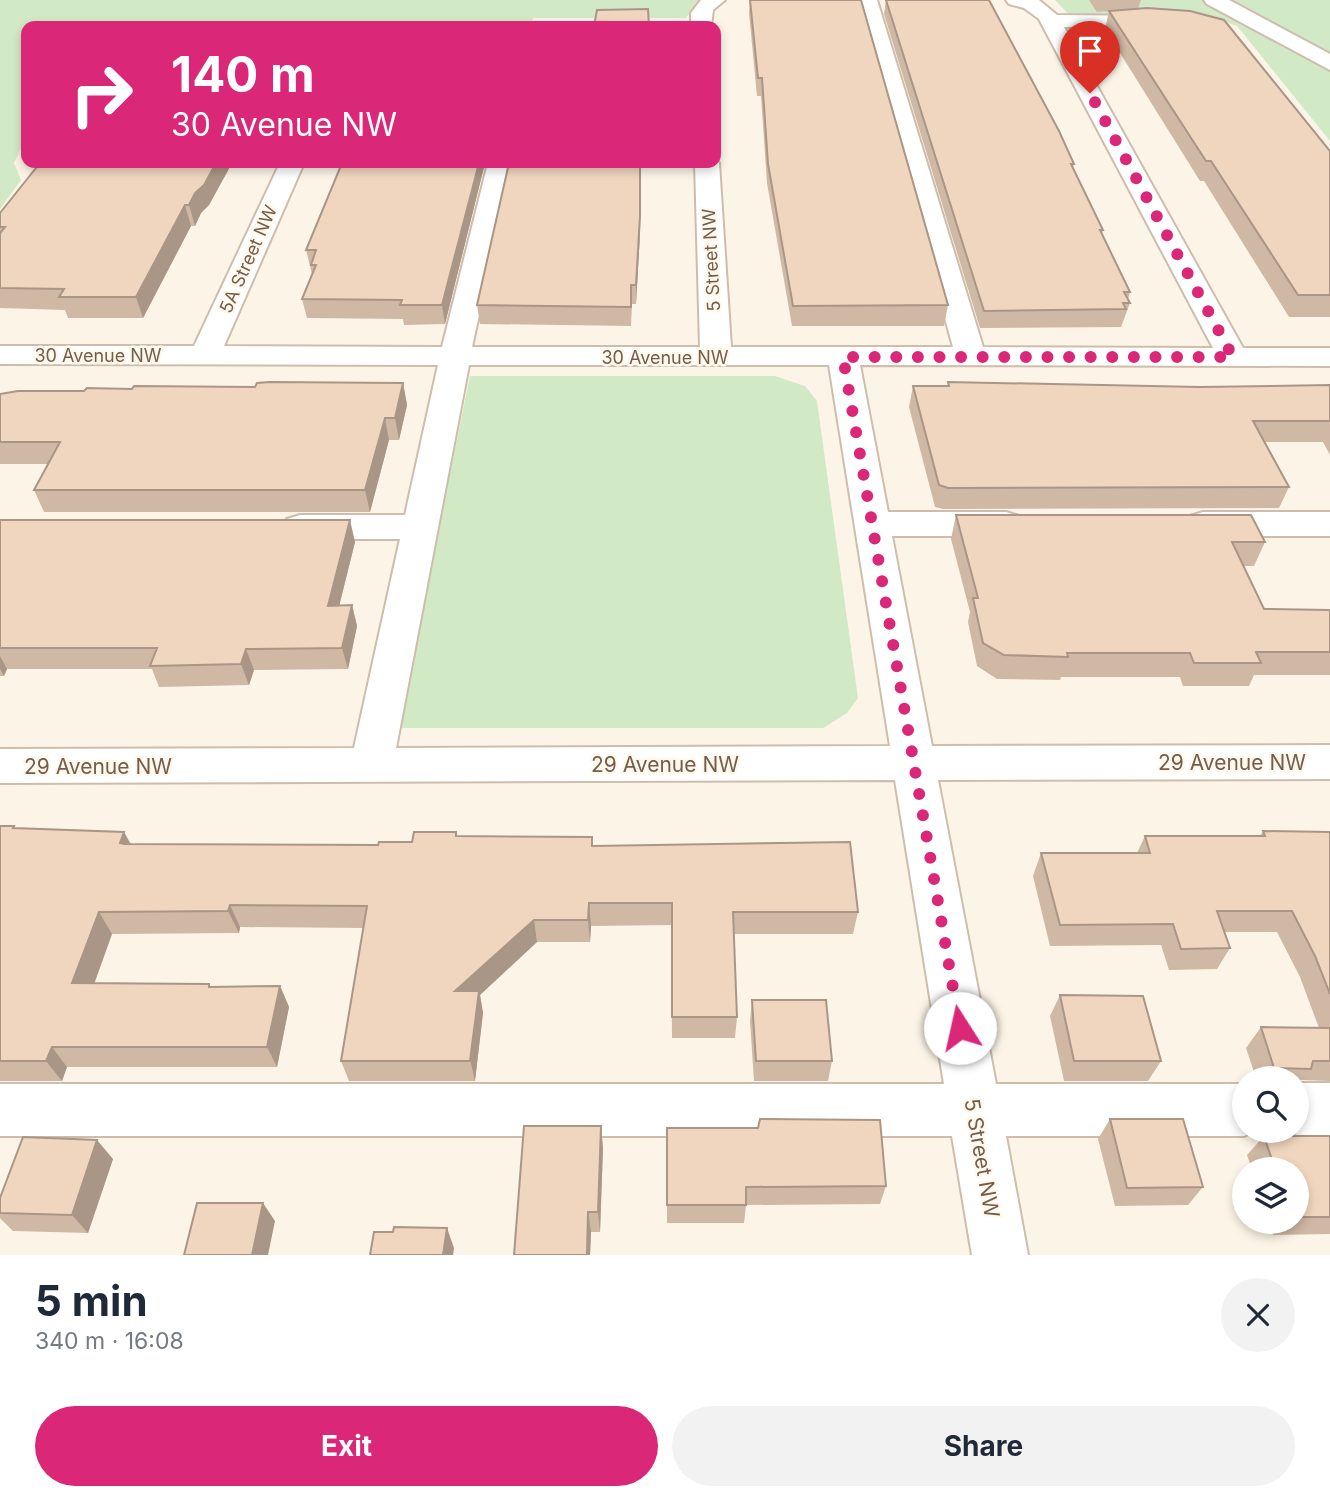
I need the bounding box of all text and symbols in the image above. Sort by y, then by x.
pin [1060,21,1120,93]
icon: arrive [1071,32,1109,70]
text: 140 m [171,45,315,104]
icon: right [56,49,147,140]
text: 30 Avenue NW [171,105,397,144]
street label: 5A Street NW [215,202,281,316]
street label: 5 Street NW [698,208,724,312]
street label: 30 Avenue NW [34,345,162,366]
street label: 30 Avenue NW [601,347,729,368]
street label: 29 Avenue NW [1158,750,1306,775]
street label: 29 Avenue NW [591,752,739,777]
street label: 29 Avenue NW [24,754,172,779]
position arrow [923,991,997,1065]
map controls [1232,1066,1309,1234]
button: search [1232,1066,1309,1143]
street label: 5 Street NW [959,1097,1005,1220]
button: layers [1232,1157,1309,1234]
text: 5 min [35,1275,148,1326]
button: close [1221,1278,1295,1352]
text: 340 m · 16:08 [35,1327,184,1355]
button: Exit [35,1406,658,1486]
button: Share [672,1406,1295,1486]

